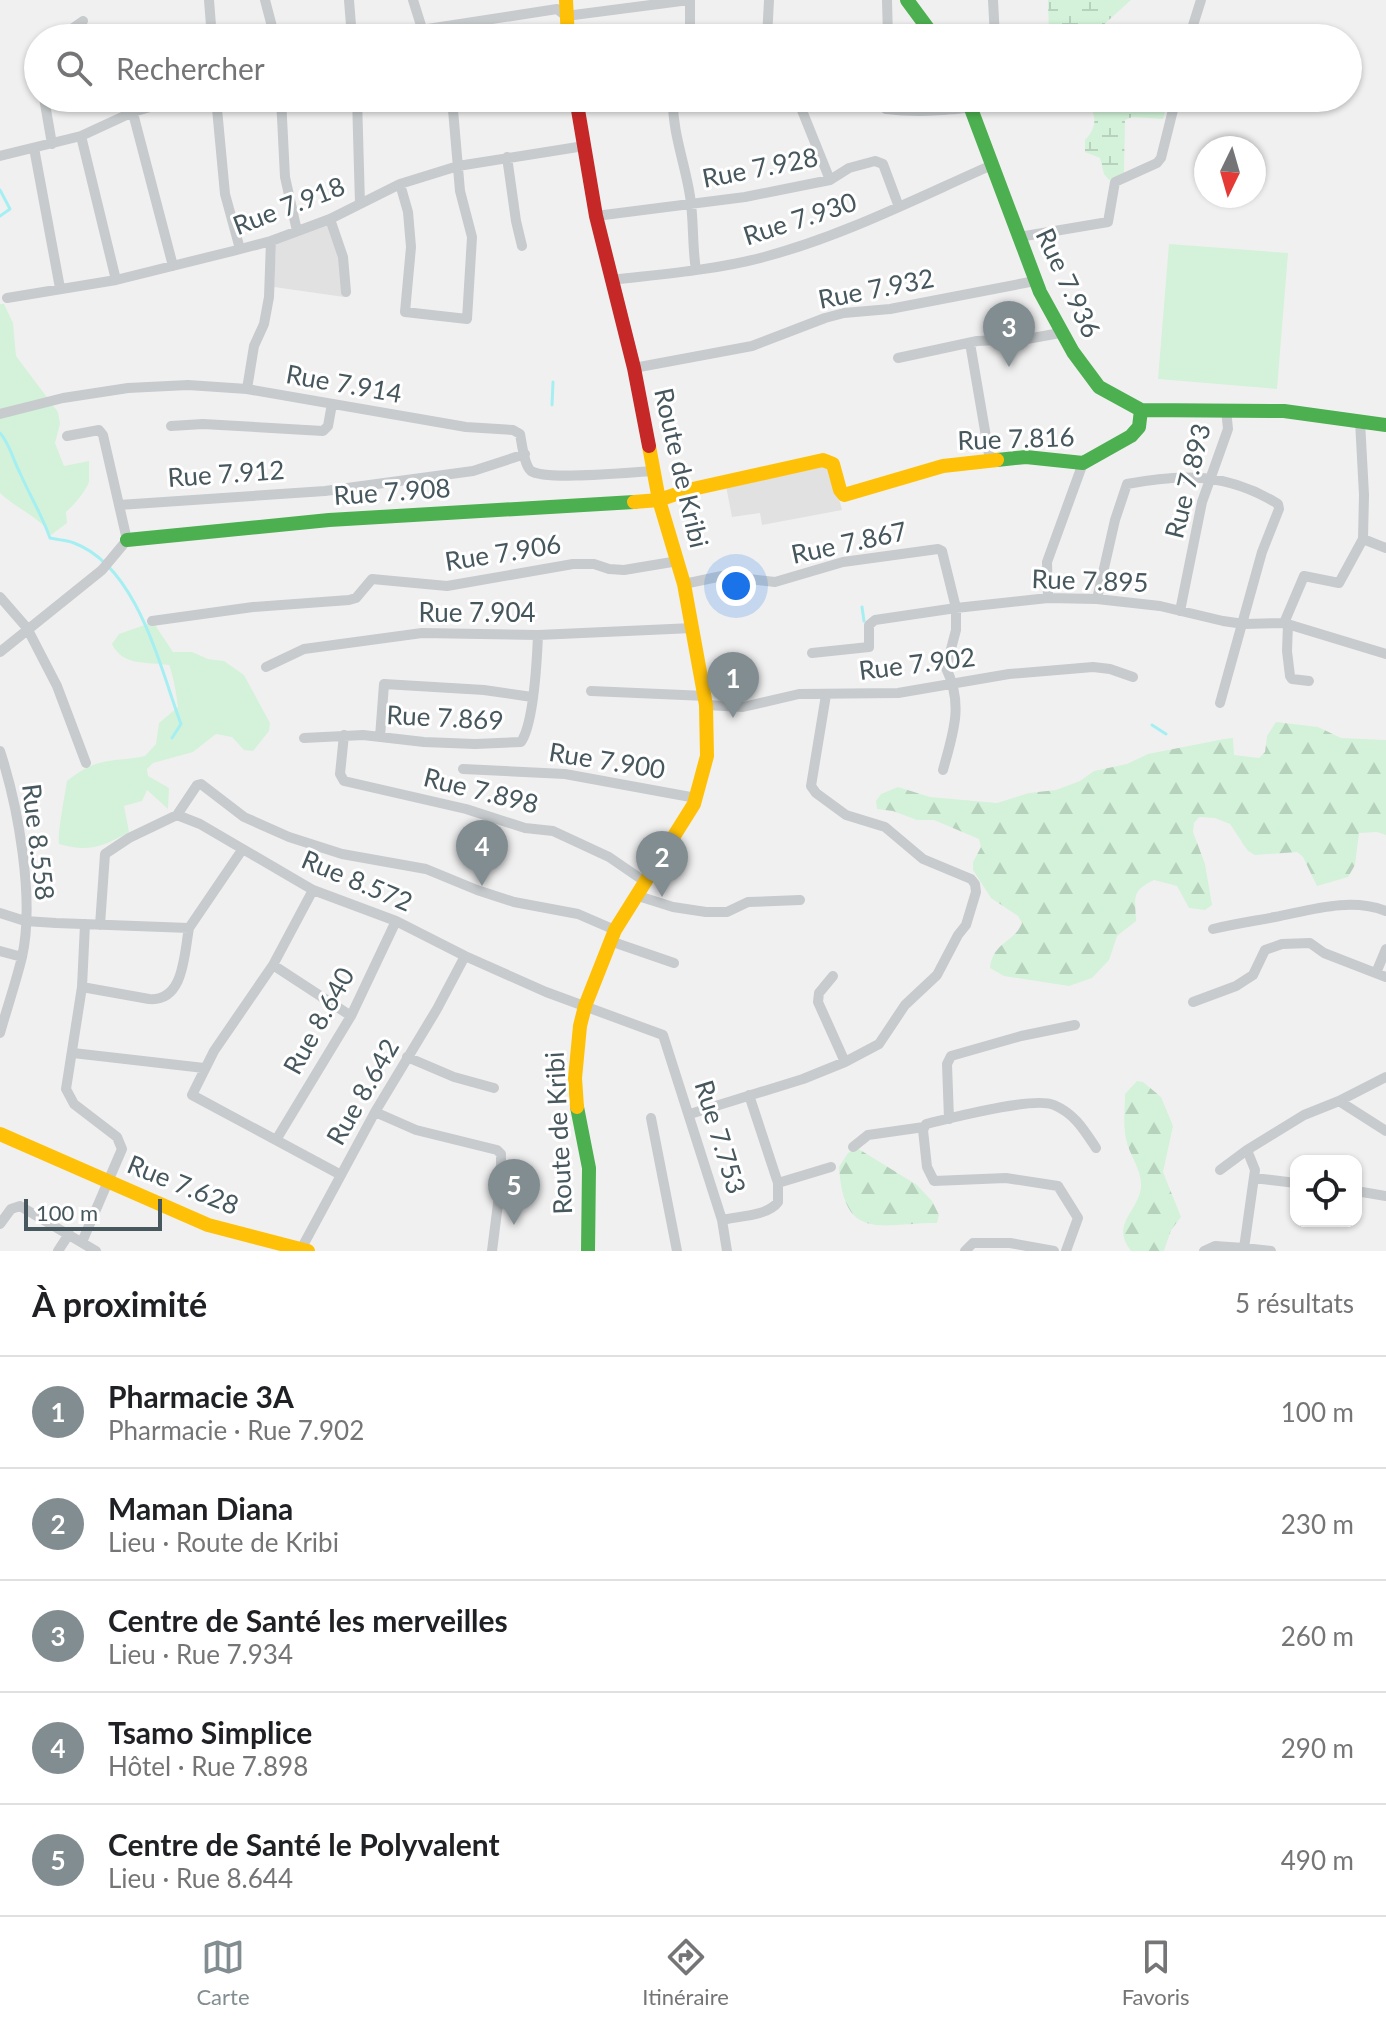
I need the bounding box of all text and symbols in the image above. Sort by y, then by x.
search box [24,24,1362,112]
icon: search [52,46,96,90]
text: Rechercher [116,50,265,86]
north arrow [1194,136,1266,208]
street label: Rue 7.928 [699,140,820,194]
street label: Rue 7.918 [228,169,349,241]
street label: Rue 7.930 [739,185,860,251]
street label: Rue 7.936 [1030,223,1108,342]
street label: Rue 7.932 [815,261,936,315]
pin: 3 [983,301,1035,367]
street label: Rue 7.914 [284,357,405,409]
street label: Route de Kribi [648,385,716,551]
street label: Rue 7.816 [957,420,1075,456]
street label: Rue 7.893 [1157,420,1217,541]
street label: Rue 7.912 [166,453,285,493]
street label: Rue 7.908 [332,471,451,511]
street label: Rue 7.867 [788,514,909,570]
street label: Rue 7.906 [443,527,563,577]
street label: Rue 7.895 [1031,562,1149,598]
your location [716,566,756,606]
street label: Rue 7.904 [418,596,536,628]
street label: Rue 7.902 [857,640,977,686]
pin: 1 [707,652,759,718]
street label: Rue 7.869 [386,698,504,736]
street label: Rue 7.900 [547,735,667,785]
street label: Rue 7.898 [421,760,542,820]
street label: Rue 8.558 [16,782,62,902]
pin: 4 [456,820,508,886]
pin: 2 [636,831,688,897]
street label: Rue 8.572 [297,842,418,918]
street label: Rue 8.640 [276,962,361,1079]
street label: Rue 8.642 [319,1033,405,1150]
street label: Route de Kribi [538,1051,578,1215]
street label: Rue 7.753 [689,1076,753,1197]
street label: Rue 7.628 [123,1147,244,1221]
map controls [1290,1155,1362,1227]
button: locate [1290,1155,1362,1227]
pin: 5 [488,1159,540,1225]
scale bar [24,1195,162,1231]
text: 100 m [36,1199,98,1226]
text: À proximité [32,1283,207,1324]
text: 5 résultats [1235,1287,1354,1319]
text: Pharmacie 3A [108,1378,294,1414]
text: 1 [50,1396,66,1428]
text: 100 m [1281,1396,1354,1428]
text: Pharmacie · Rue 7.902 [108,1414,364,1446]
text: Maman Diana [108,1490,293,1526]
text: 2 [50,1508,66,1540]
text: 230 m [1281,1508,1354,1540]
text: Lieu · Route de Kribi [108,1526,339,1558]
text: Centre de Santé les merveilles [108,1602,508,1638]
text: 3 [50,1620,66,1652]
text: 260 m [1281,1620,1354,1652]
text: Lieu · Rue 7.934 [108,1638,293,1670]
text: Tsamo Simplice [108,1714,312,1750]
text: 4 [50,1732,66,1764]
text: 290 m [1281,1732,1354,1764]
text: Hôtel · Rue 7.898 [108,1750,308,1782]
text: Centre de Santé le Polyvalent [108,1826,500,1862]
text: 5 [50,1844,66,1876]
text: 490 m [1281,1844,1354,1876]
text: Lieu · Rue 8.644 [108,1862,293,1894]
tab: Carte [196,1935,250,2010]
tab: Itinéraire [642,1935,729,2010]
tab: Favoris [1122,1935,1190,2010]

